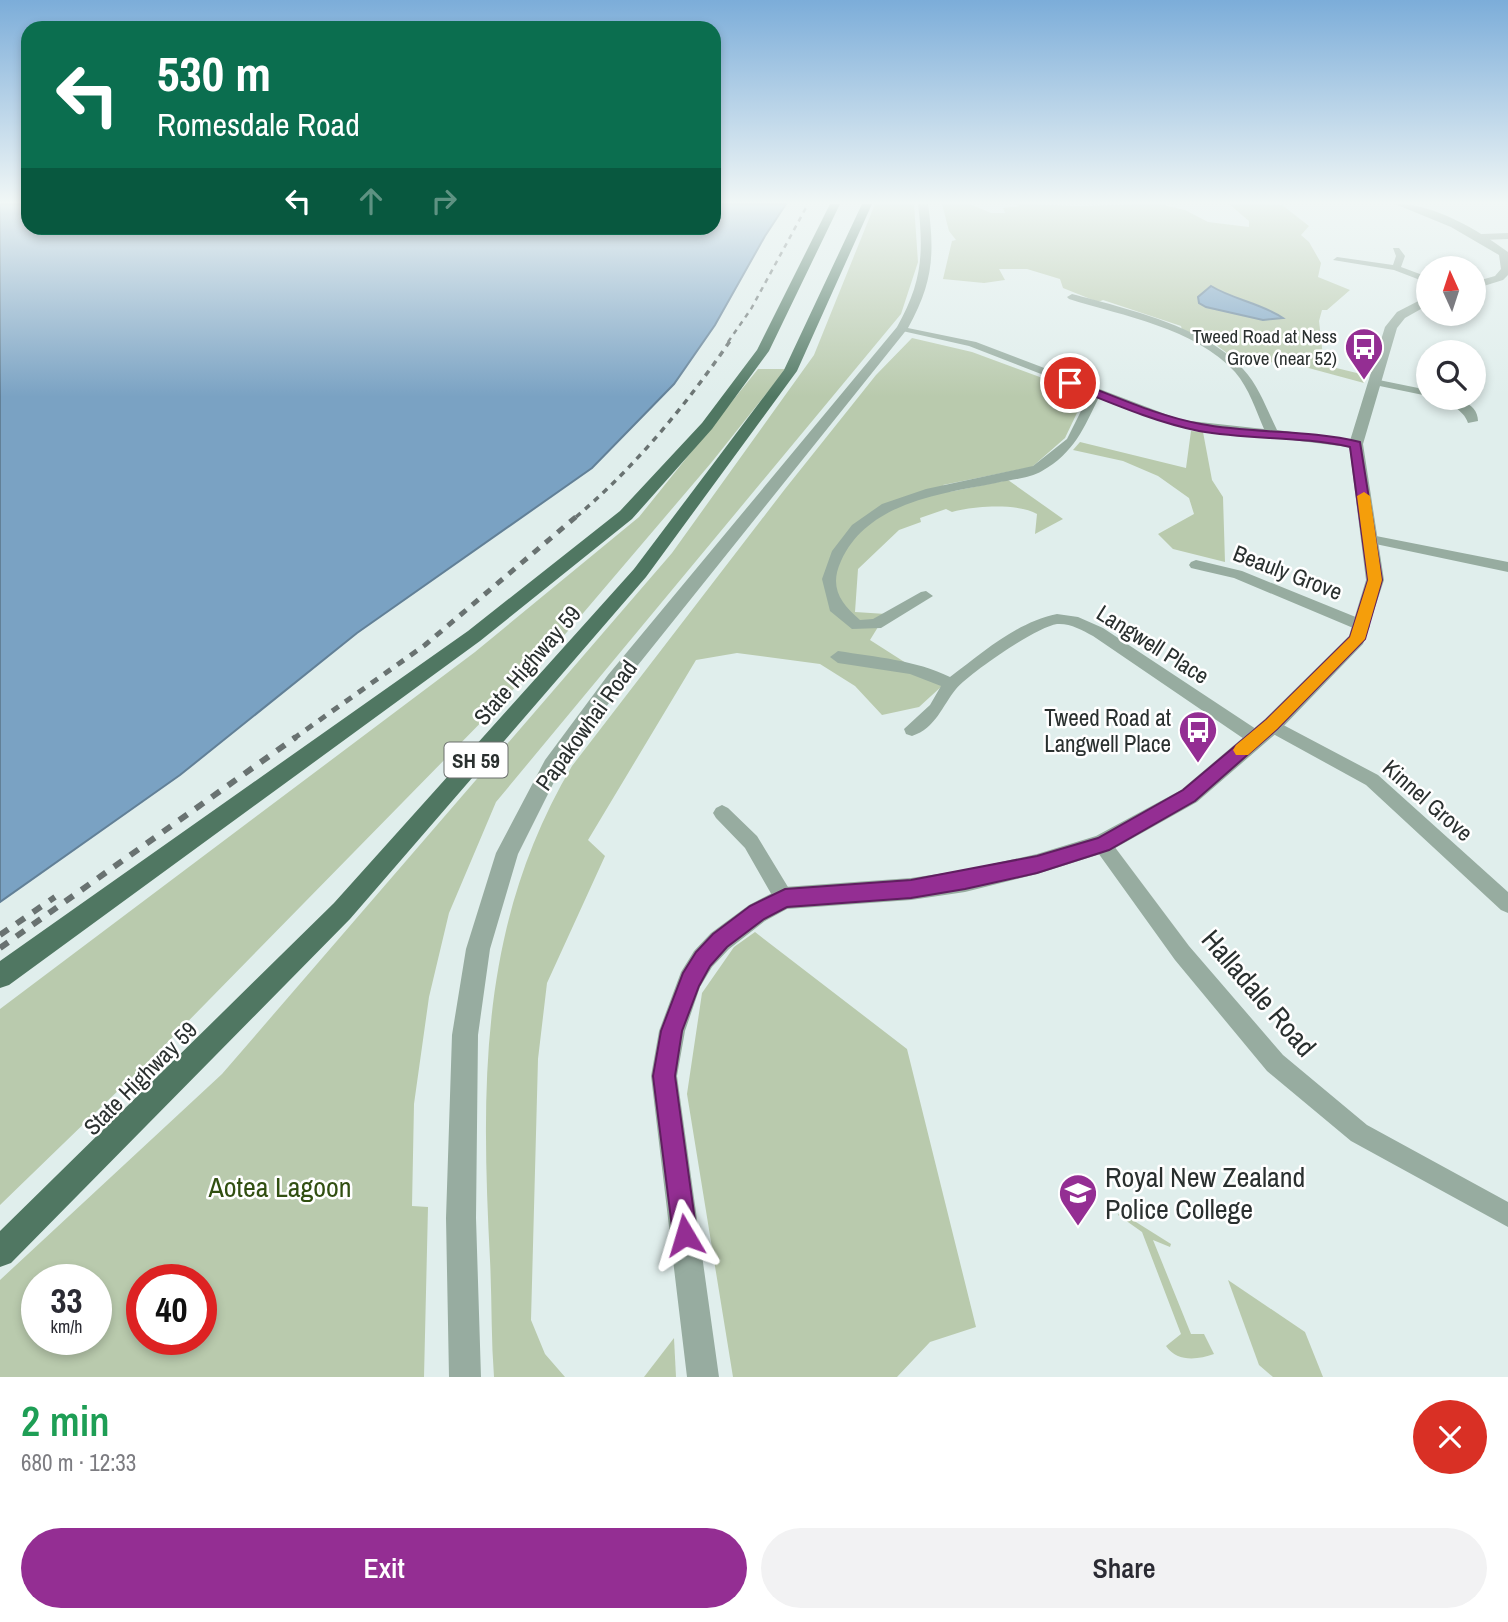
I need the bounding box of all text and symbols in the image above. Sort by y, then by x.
text: 530 m [157,40,271,106]
icon: left [42,49,133,140]
text: Romesdale Road [157,103,360,146]
icon: left [279,182,317,220]
icon: ahead [352,182,390,220]
icon: right [425,182,463,220]
north arrow [1416,256,1486,326]
map controls [1416,256,1486,410]
place label: Tweed Road at Ness Grove (near 52) [1192,323,1337,371]
bus stop icon: Tweed Road at Ness Grove (near 52) [1343,326,1385,381]
button: search [1416,340,1486,410]
pin [1040,353,1100,413]
icon: arrive [1051,364,1089,402]
street label: Beauly Grove [1229,537,1347,607]
street label: Langwell Place [1091,597,1215,691]
street label: State Highway 59 [466,599,588,731]
street label: Papakowhai Road [528,654,644,796]
place label: Tweed Road at Langwell Place [1044,702,1171,759]
bus stop icon: Tweed Road at Langwell Place [1177,709,1219,764]
road number: SH 59 [444,742,508,778]
street label: Kinnel Grove [1376,752,1480,848]
street label: Halladale Road [1193,921,1325,1065]
street label: State Highway 59 [76,1014,204,1142]
place label: Royal New Zealand Police College [1105,1158,1305,1228]
park label: Aotea Lagoon [208,1168,352,1206]
school or university icon: Royal New Zealand Police College [1057,1172,1099,1227]
position arrow [648,1198,722,1272]
speed limit sign: 40 [126,1264,217,1355]
text: 33 [51,1277,82,1324]
text: km/h [51,1314,83,1339]
text: 2 min [21,1393,110,1449]
button: close [1413,1400,1487,1474]
text: 680 m · 12:33 [21,1447,136,1478]
button: Exit [21,1528,747,1608]
button: Share [761,1528,1487,1608]

